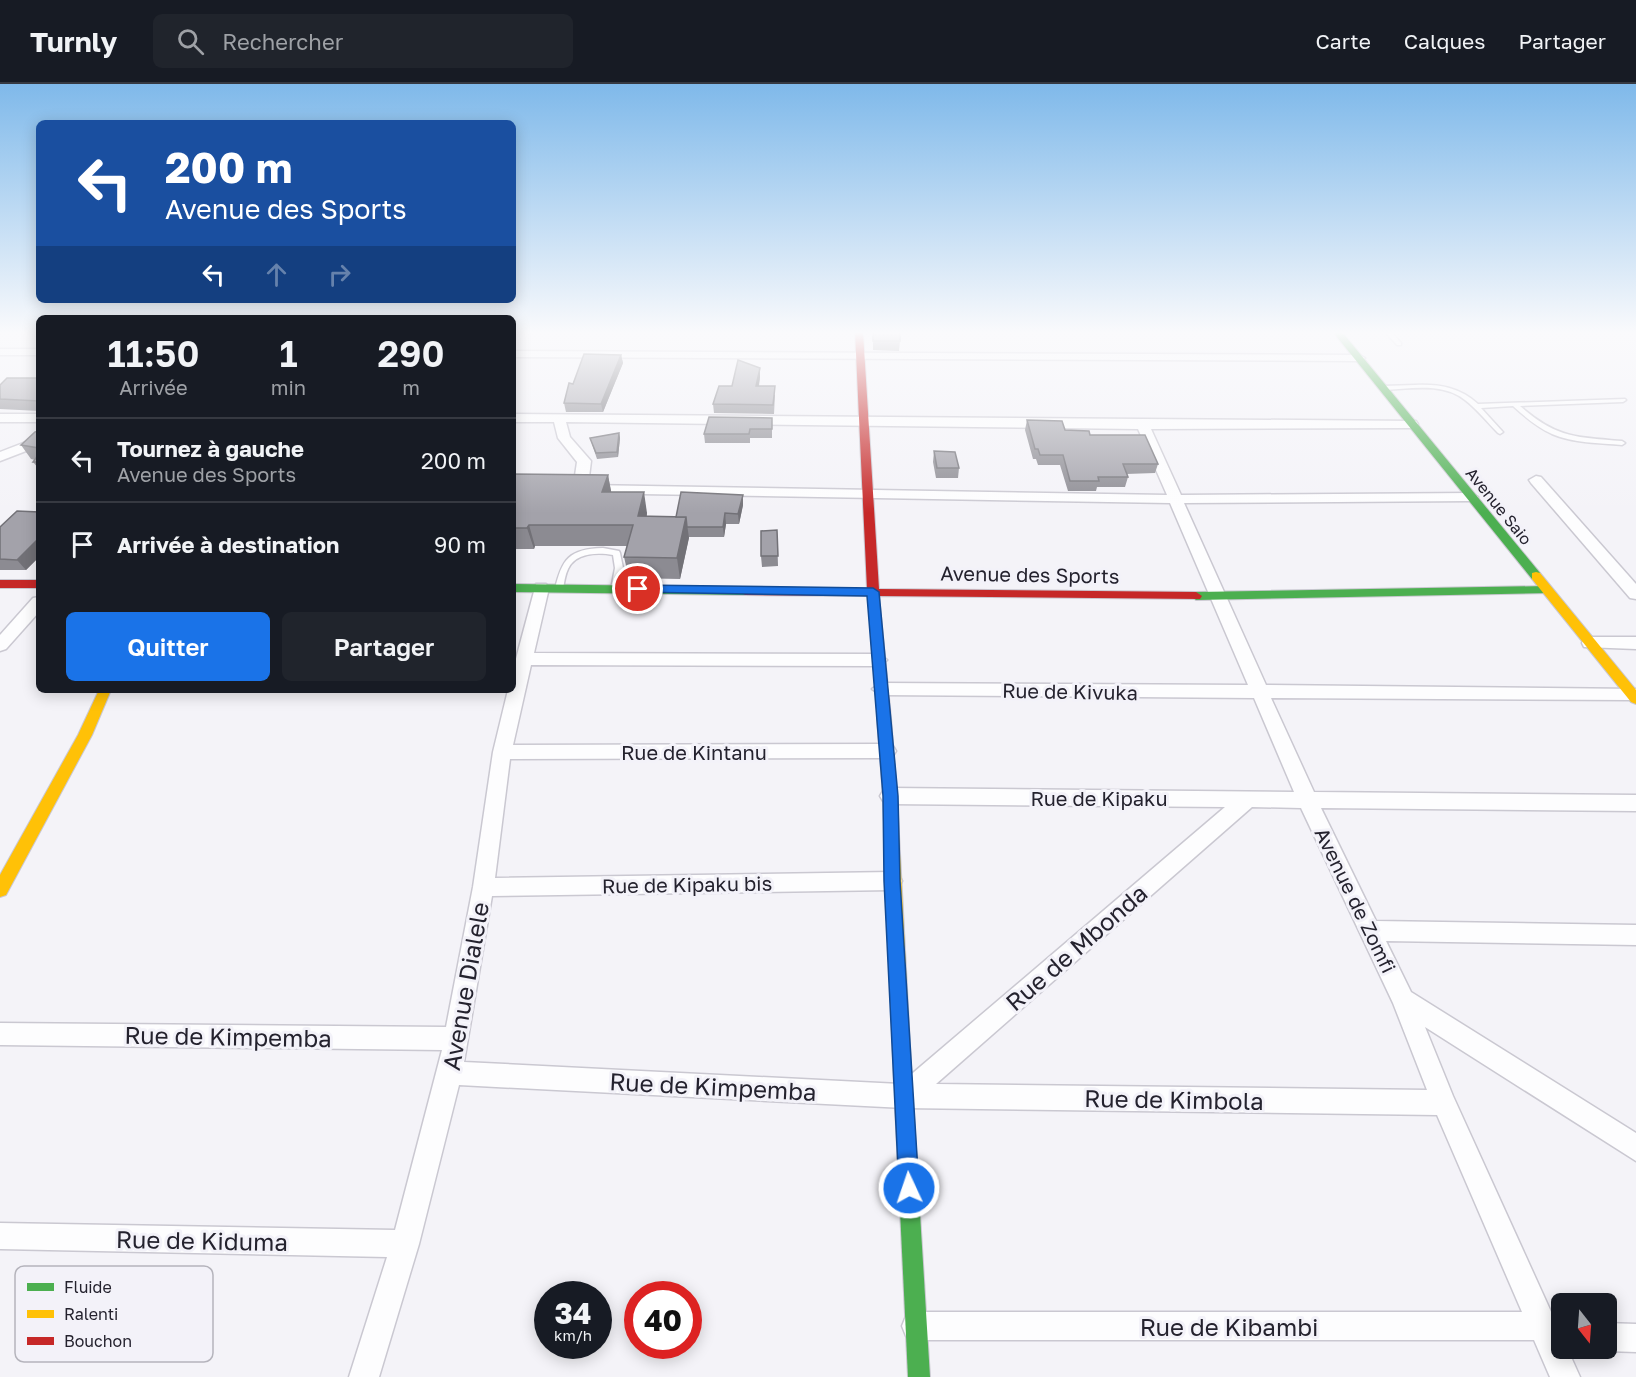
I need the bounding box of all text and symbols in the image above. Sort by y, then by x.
search box [153,14,573,68]
text: Turnly [30,25,117,58]
icon: search [174,25,207,58]
text: Rechercher [222,28,343,55]
text: Carte [1315,28,1371,54]
text: Calques [1404,28,1485,54]
text: Partager [1518,28,1606,54]
text: 200 m [165,142,292,192]
icon: left [66,144,144,222]
text: Avenue des Sports [165,193,407,225]
icon: left [197,258,230,291]
icon: ahead [260,258,293,291]
icon: right [323,258,356,291]
text: 11:50 [107,332,199,375]
text: 1 [279,332,298,375]
text: 290 [378,332,445,375]
text: Arrivée [119,375,188,399]
text: min [271,375,306,399]
text: m [402,375,420,399]
text: Tournez à gauche [117,435,304,462]
icon: left [66,444,99,477]
text: 200 m [421,447,486,474]
text: Avenue des Sports [117,462,296,486]
street label: Avenue Saio [1462,463,1536,549]
icon: arrive [66,528,99,561]
text: Arrivée à destination [117,531,339,558]
text: 90 m [434,531,486,558]
street label: Avenue des Sports [940,560,1120,588]
pin [612,563,663,614]
icon: arrive [621,572,654,605]
button: Quitter [66,612,270,681]
button: Partager [282,612,486,681]
street label: Rue de Kivuka [1002,678,1138,704]
street label: Rue de Kintanu [621,740,767,764]
street label: Rue de Kipaku [1031,786,1167,810]
street label: Avenue de Zomfi [1310,824,1402,976]
street label: Rue de Kipaku bis [602,871,772,897]
street label: Rue de Mbonda [999,878,1153,1016]
street label: Avenue Dialele [436,900,494,1072]
street label: Rue de Kimpemba [124,1020,332,1052]
street label: Rue de Kimpemba [609,1066,817,1106]
street label: Rue de Kimbola [1084,1083,1264,1115]
position arrow [877,1156,941,1220]
street label: Rue de Kiduma [116,1224,288,1256]
legend [15,1266,213,1362]
text: Fluide [64,1277,112,1297]
speed limit sign: 40 [624,1281,702,1359]
north arrow [1551,1293,1617,1359]
map controls [1551,1293,1617,1359]
text: 34 [554,1295,592,1331]
text: Ralenti [64,1304,118,1324]
street label: Rue de Kibambi [1140,1312,1318,1341]
text: km/h [554,1326,592,1344]
text: Bouchon [64,1331,132,1351]

